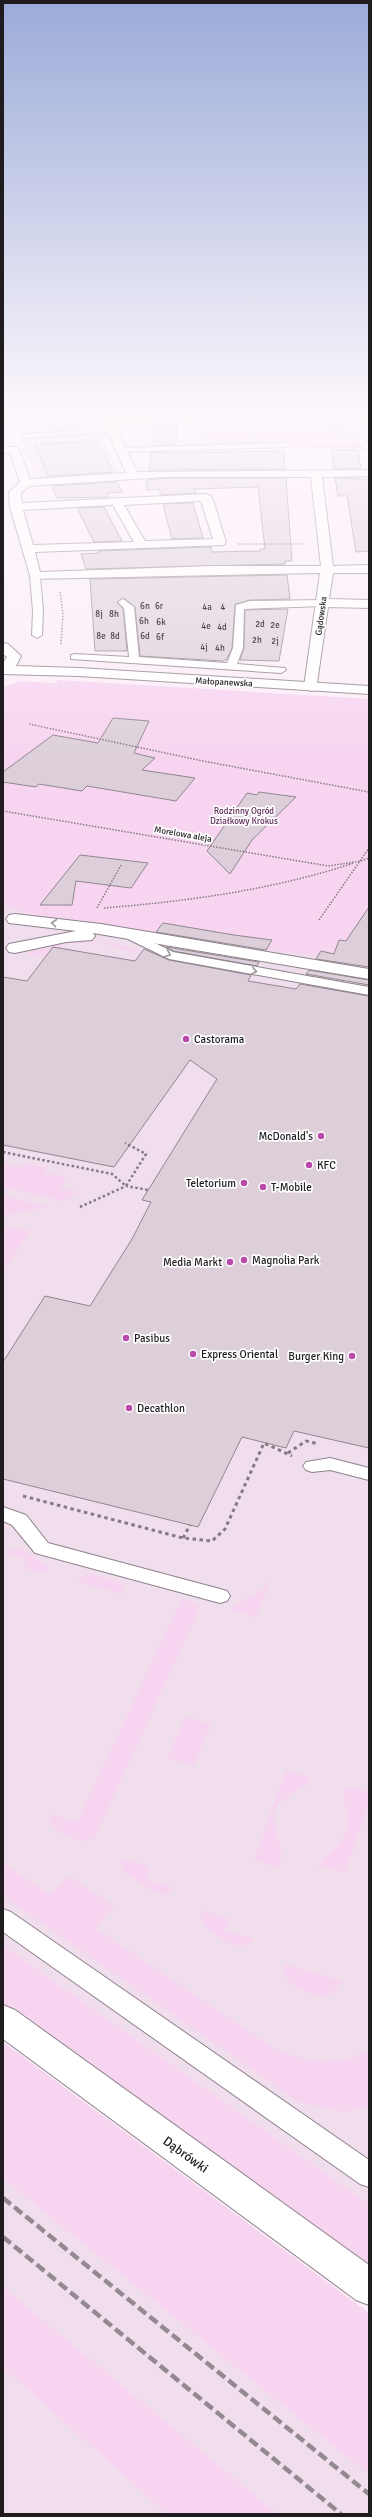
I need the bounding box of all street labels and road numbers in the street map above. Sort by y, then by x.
street label: Gądowska [313,595,330,636]
street label: Małopanewska [195,675,253,690]
street label: Morelowa aleja [153,824,213,845]
street label: Dąbrówki [160,2133,211,2177]

